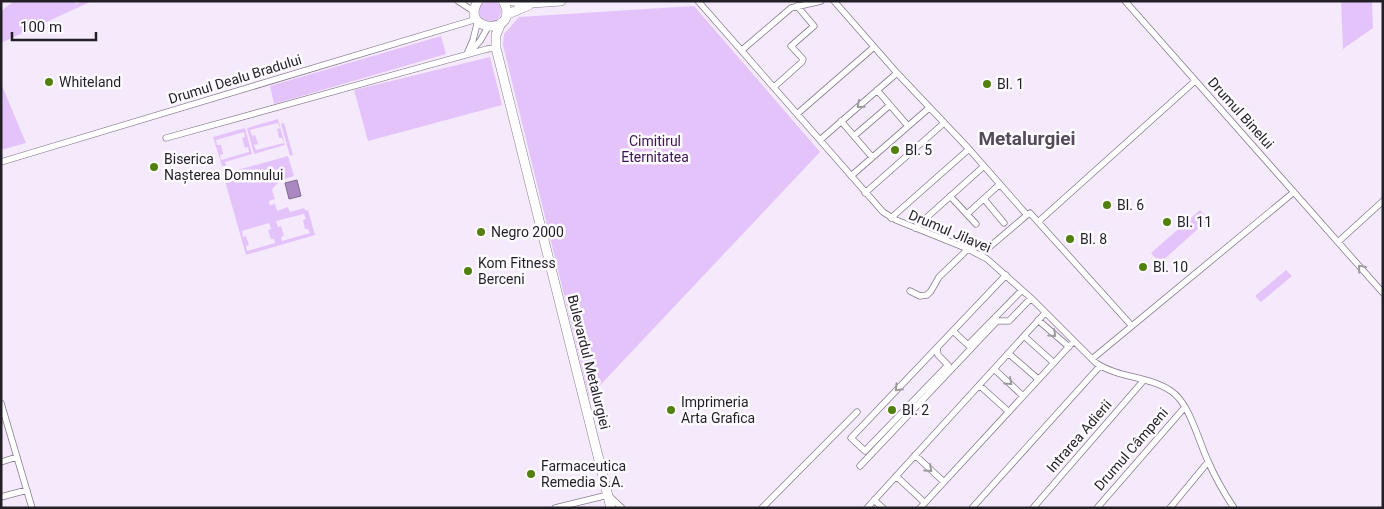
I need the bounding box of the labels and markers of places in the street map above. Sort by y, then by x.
place label: Whiteland [59,74,121,90]
marker: Whiteland [43,76,55,88]
place label: Bl. 1 [997,76,1024,92]
marker: Bl. 1 [981,78,993,90]
place label: Bl. 5 [905,142,932,158]
marker: Bl. 5 [889,144,901,156]
place label: Biserica Nașterea Domnului [164,151,283,184]
marker: Biserica Nașterea Domnului [148,161,160,173]
place label: Bl. 6 [1117,197,1144,213]
marker: Bl. 6 [1101,199,1113,211]
place label: Bl. 11 [1177,214,1212,230]
marker: Bl. 11 [1161,216,1173,228]
place label: Negro 2000 [491,224,564,240]
marker: Negro 2000 [475,226,487,238]
place label: Bl. 8 [1080,231,1107,247]
marker: Bl. 8 [1064,233,1076,245]
place label: Kom Fitness Berceni [478,255,556,287]
place label: Bl. 10 [1153,259,1188,275]
marker: Bl. 10 [1137,261,1149,273]
marker: Kom Fitness Berceni [462,265,474,277]
place label: Imprimeria Arta Grafica [681,394,755,426]
place label: Bl. 2 [902,402,929,418]
marker: Imprimeria Arta Grafica [665,404,677,416]
marker: Bl. 2 [886,404,898,416]
place label: Farmaceutica Remedia S.A. [541,458,626,490]
marker: Farmaceutica Remedia S.A. [525,468,537,480]

